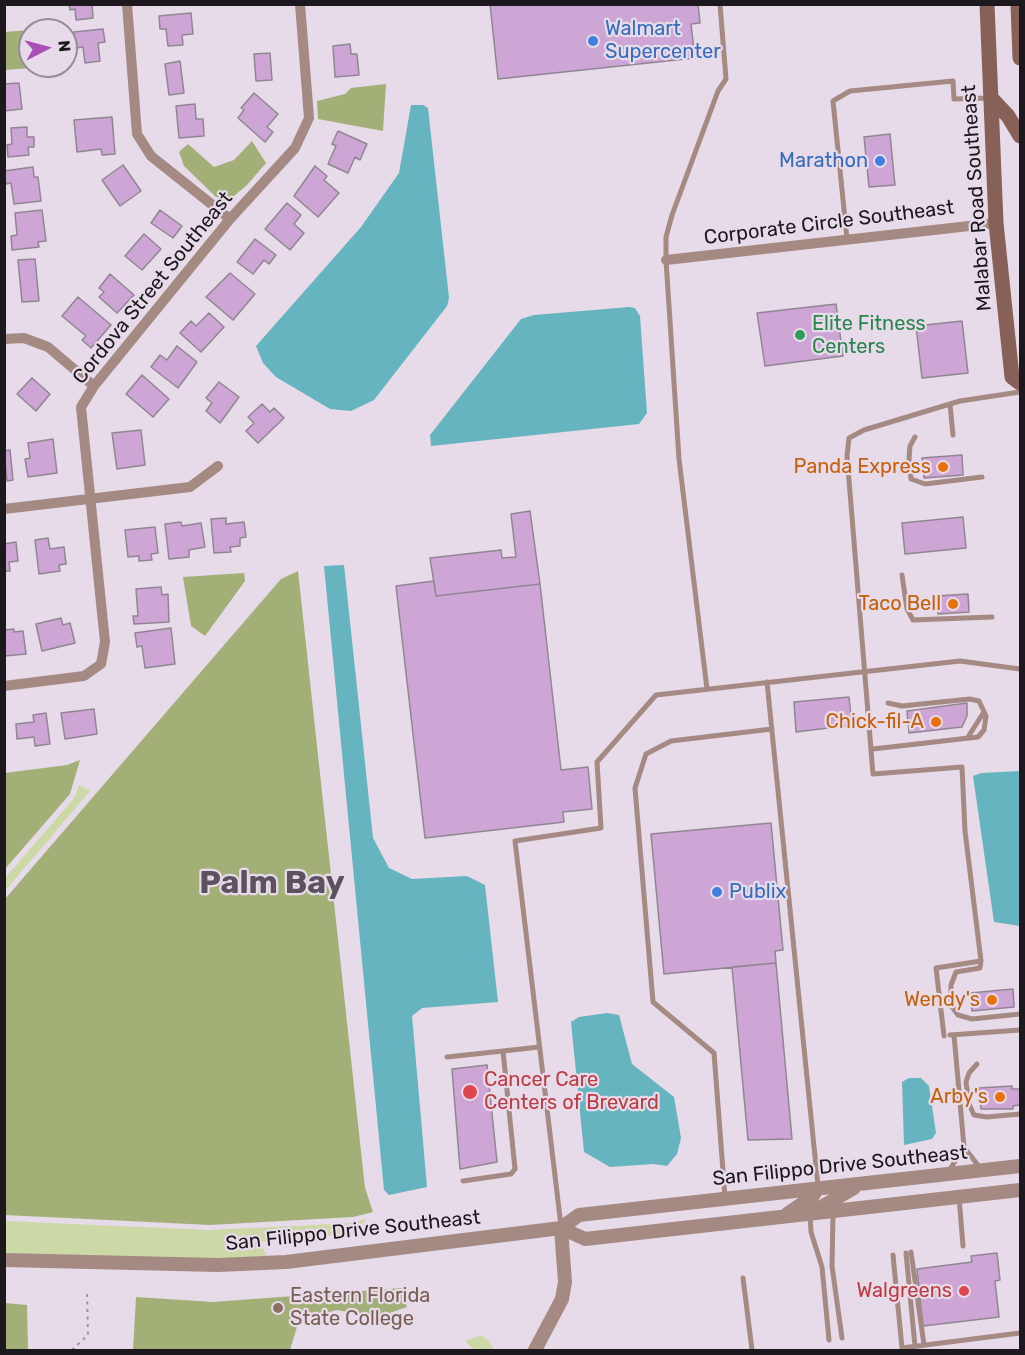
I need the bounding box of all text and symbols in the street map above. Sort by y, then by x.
place label: Walmart Supercenter [605,17,721,64]
north arrow [18,18,78,78]
marker: Walmart Supercenter [586,34,600,48]
text: N [54,40,74,53]
street label: Malabar Road Southeast [957,84,997,312]
place label: Marathon [779,149,868,173]
marker: Marathon [873,154,887,168]
street label: Cordova Street Southeast [68,187,238,389]
street label: Corporate Circle Southeast [703,196,955,250]
place label: Elite Fitness Centers [812,312,926,359]
marker: Elite Fitness Centers [793,328,807,342]
place label: Panda Express [794,455,931,479]
marker: Panda Express [936,460,950,474]
place label: Taco Bell [859,592,941,616]
marker: Taco Bell [946,597,960,611]
place label: Chick-fil-A [825,710,924,734]
marker: Chick-fil-A [929,715,943,729]
district label: Palm Bay [199,865,345,903]
place label: Publix [729,880,786,904]
marker: Publix [710,885,724,899]
place label: Wendy's [904,988,980,1012]
marker: Wendy's [985,993,999,1007]
place label: Cancer Care Centers of Brevard [484,1068,659,1115]
marker: Cancer Care Centers of Brevard [461,1083,479,1101]
place label: Arby's [930,1085,988,1109]
marker: Arby's [993,1090,1007,1104]
street label: San Filippo Drive Southeast [711,1141,969,1191]
street label: San Filippo Drive Southeast [224,1206,482,1256]
place label: Walgreens [856,1279,952,1303]
place label: Eastern Florida State College [290,1284,430,1331]
marker: Walgreens [957,1284,971,1298]
marker: Eastern Florida State College [271,1301,285,1315]

